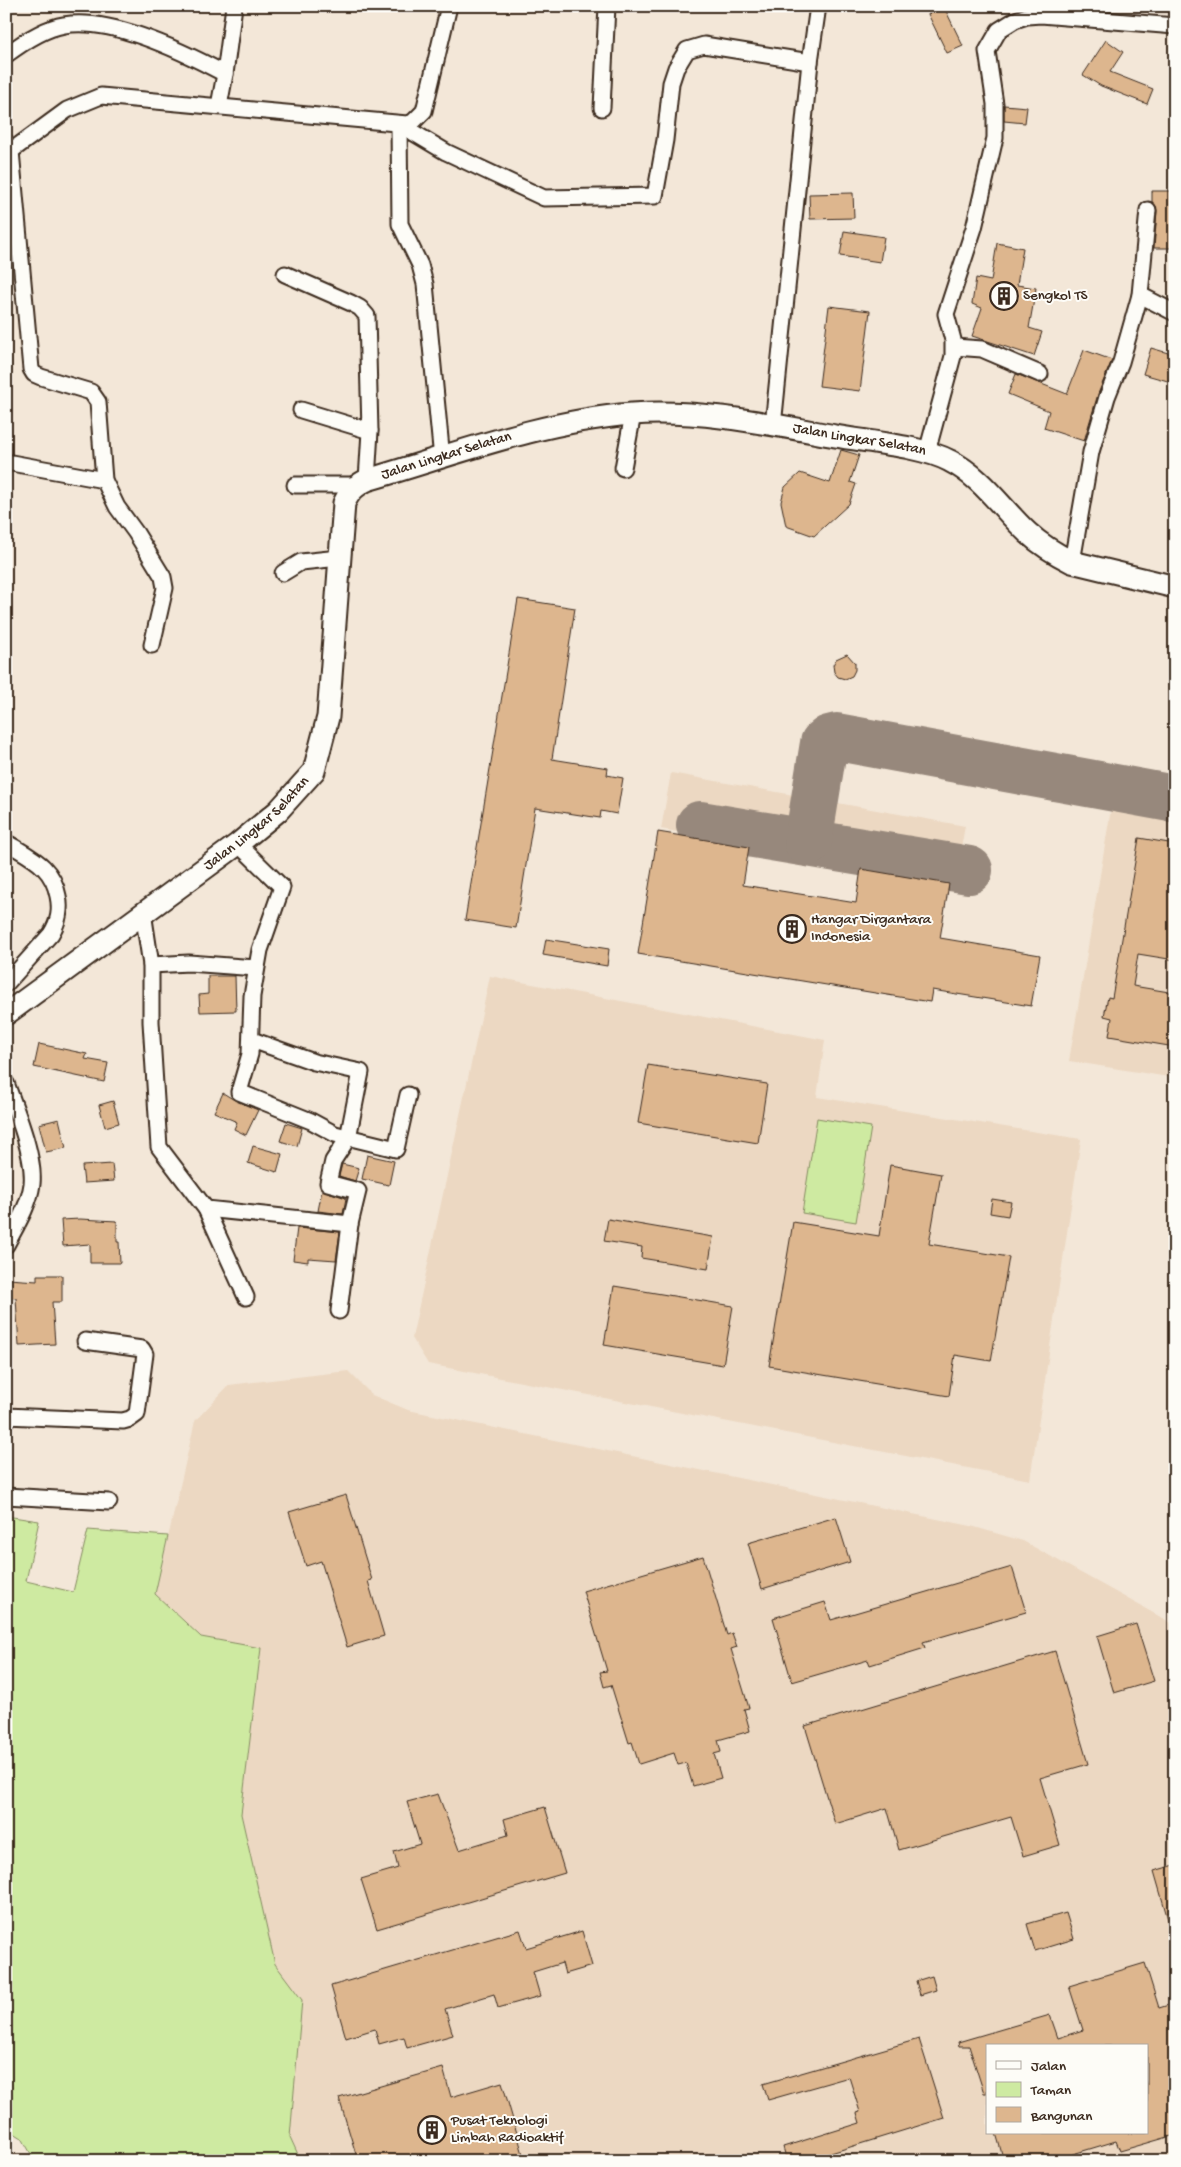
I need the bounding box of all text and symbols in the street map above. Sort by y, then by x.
building icon: Sengkol TS [989,281,1019,311]
place label: Sengkol TS [1023,287,1087,305]
street label: Jalan Lingkar Selatan [791,419,928,461]
street label: Jalan Lingkar Selatan [379,428,513,484]
street label: Jalan Lingkar Selatan [200,773,313,875]
place label: Hangar Dirgantara Indonesia [811,911,932,946]
building icon: Hangar Dirgantara Indonesia [777,914,807,944]
legend [986,2044,1148,2134]
text: Jalan [1031,2058,1066,2076]
text: Taman [1030,2082,1071,2100]
text: Bangunan [1030,2108,1092,2126]
place label: Pusat Teknologi Limbah Radioaktif [450,2112,565,2147]
building icon: Pusat Teknologi Limbah Radioaktif [417,2115,447,2145]

